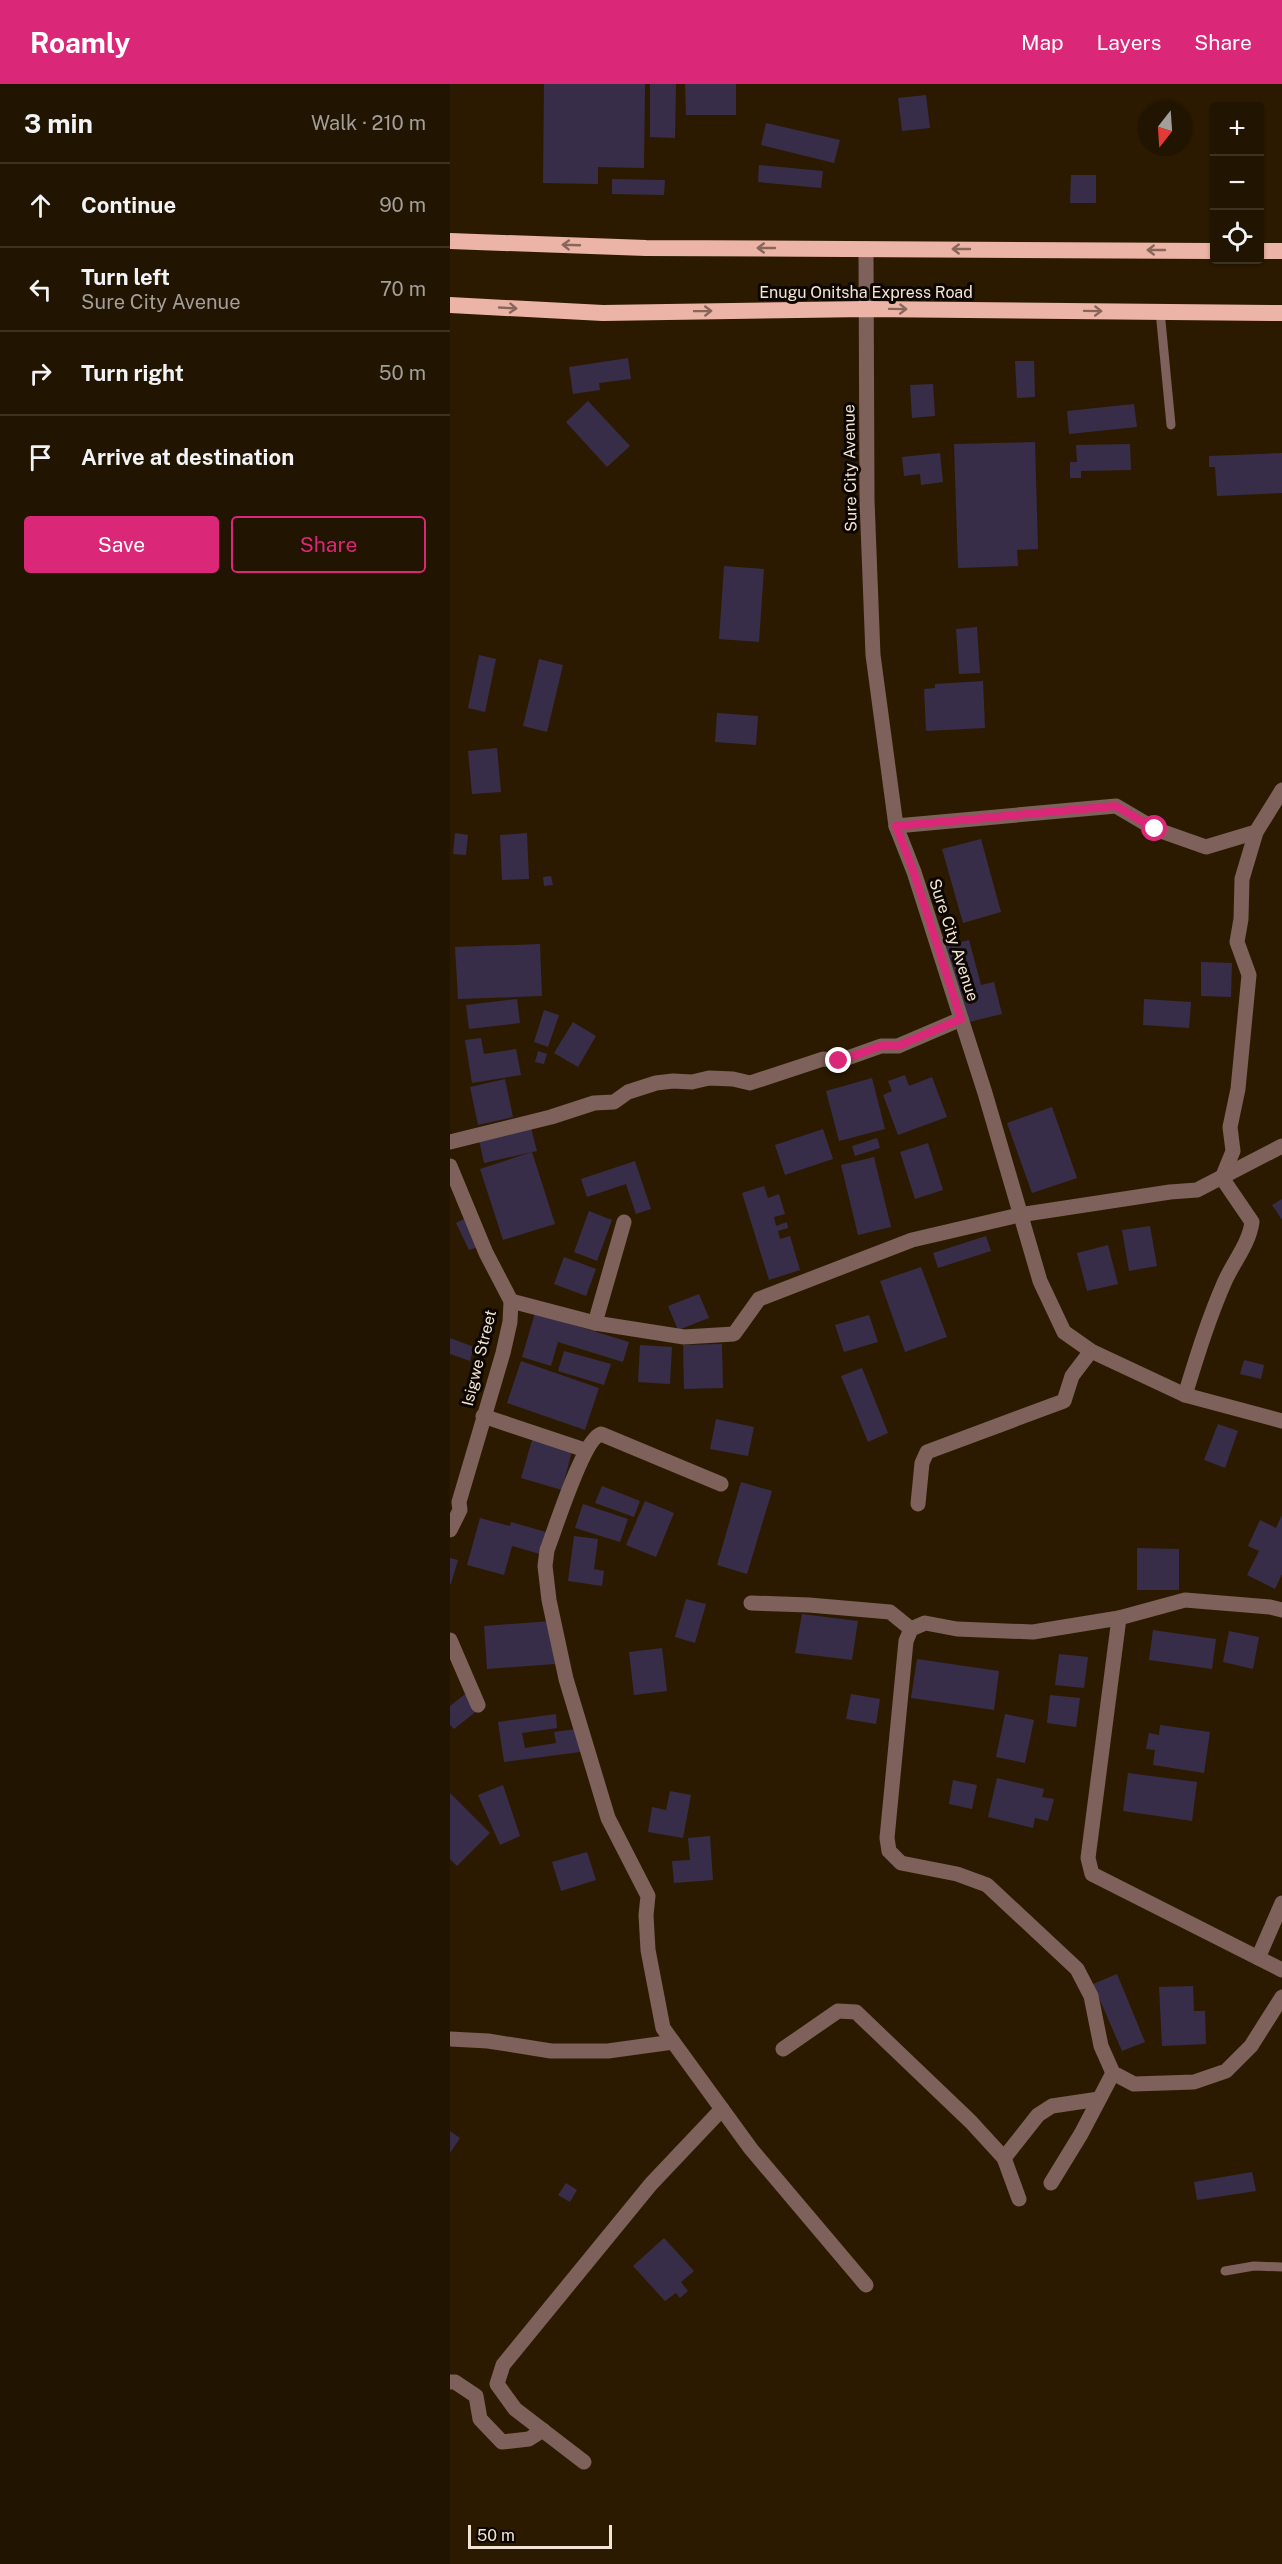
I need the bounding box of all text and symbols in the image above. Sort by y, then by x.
text: Roamly [30,26,130,59]
text: Map [1021,30,1064,55]
text: Layers [1097,30,1161,55]
text: Share [1194,30,1252,55]
north arrow [1138,102,1192,156]
map controls [1210,102,1264,264]
button: + [1210,102,1264,156]
text: 3 min [24,108,93,139]
text: Walk · 210 m [311,111,426,135]
button: − [1210,156,1264,210]
icon: ahead [24,189,57,222]
text: Continue [81,192,176,218]
text: 90 m [379,193,426,217]
button: locate [1210,210,1264,264]
one-way arrow [562,240,582,251]
one-way arrow [757,242,777,254]
one-way arrow [952,243,972,255]
one-way arrow [1147,244,1167,256]
text: Turn left [81,264,170,290]
icon: left [24,273,57,306]
text: 70 m [380,277,426,301]
street label: Enugu Onitsha Express Road [759,283,973,302]
text: Sure City Avenue [81,290,241,314]
one-way arrow [498,303,518,314]
one-way arrow [888,303,908,315]
one-way arrow [693,305,713,317]
one-way arrow [1083,305,1103,317]
icon: right [24,357,57,390]
text: Turn right [81,360,184,386]
text: 50 m [379,361,426,385]
street label: Sure City Avenue [839,404,861,532]
icon: arrive [24,441,57,474]
text: Arrive at destination [81,444,294,470]
button: Save [24,516,219,573]
button: Share [231,516,426,573]
route start [1141,815,1167,841]
street label: Sure City Avenue [925,876,983,1004]
route end [825,1047,851,1073]
street label: Isigwe Street [458,1308,500,1408]
scale bar [468,2522,612,2550]
text: 50 m [477,2526,515,2545]

